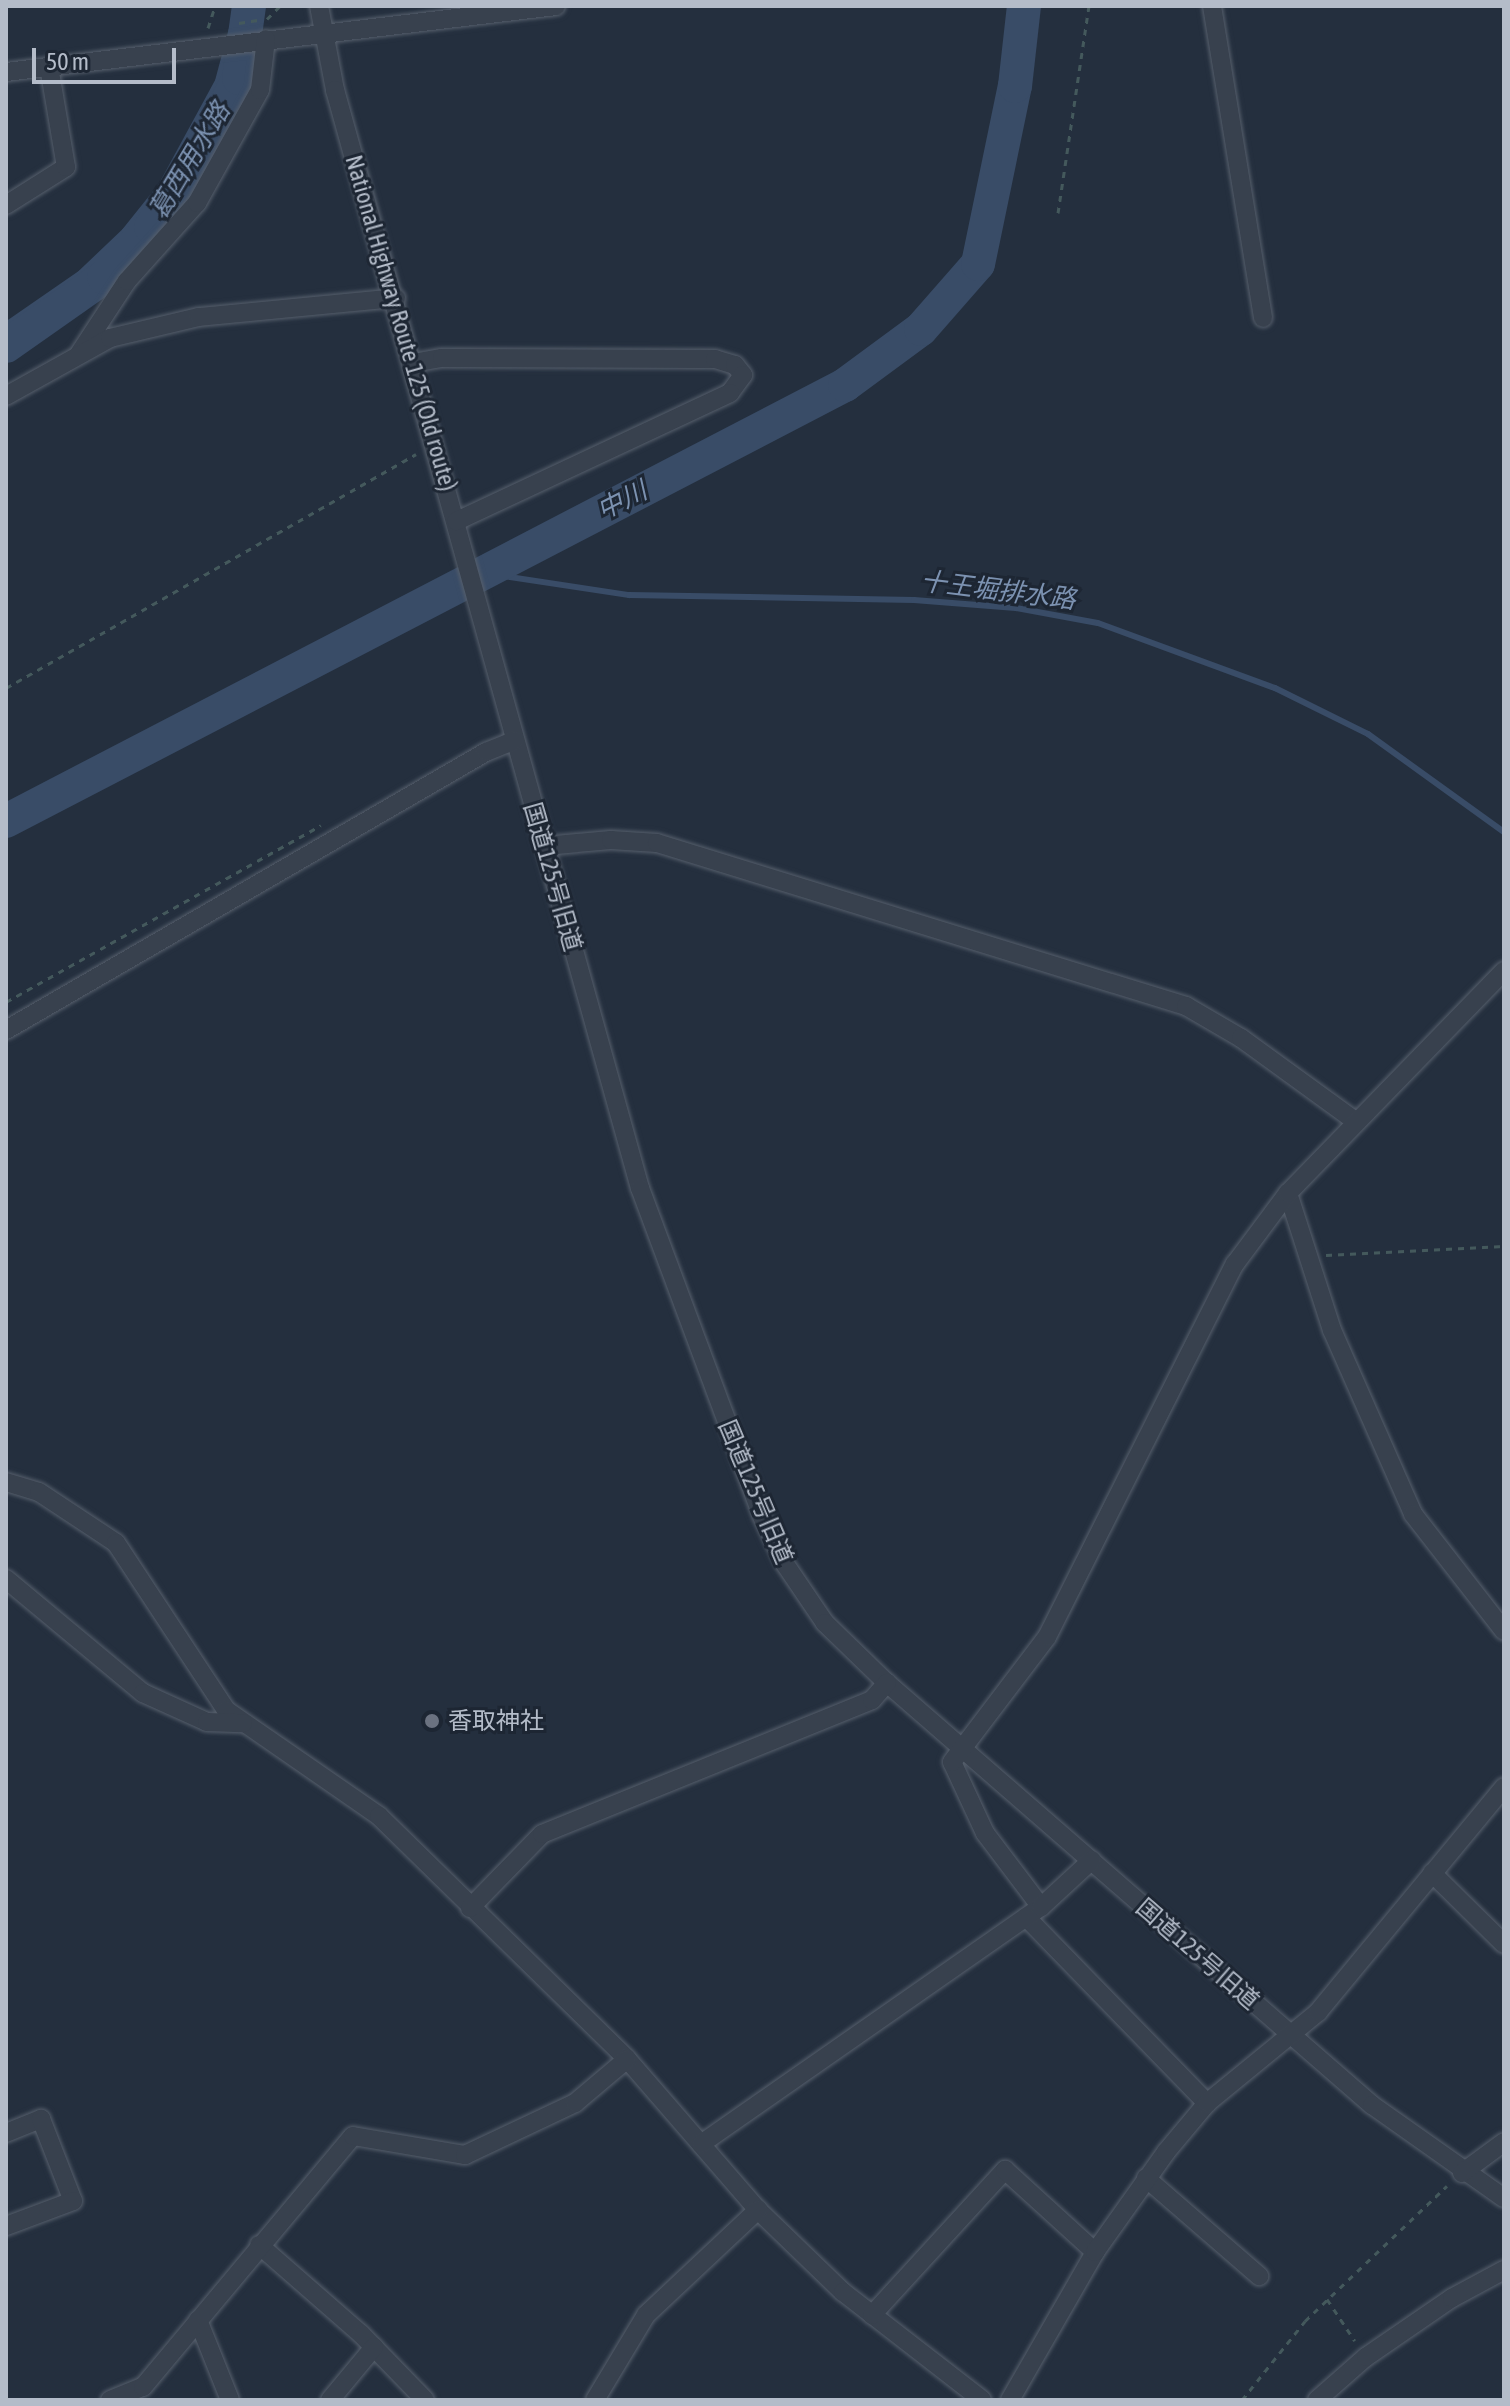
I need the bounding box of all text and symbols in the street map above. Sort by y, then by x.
scale bar [36,32,180,82]
text: 50 m [46,48,89,75]
water label: 葛西用水路 [143,97,237,225]
street label: National Highway Route 125 (Old route) [339,152,463,494]
water label: 中川 [592,475,652,527]
water label: 十王堀排水路 [919,566,1077,616]
street label: 国道125号旧道 [518,799,588,955]
street label: 国道125号旧道 [713,1416,799,1568]
place label: 香取神社 [448,1707,544,1735]
marker: 香取神社 [423,1712,441,1730]
street label: 国道125号旧道 [1131,1893,1265,2015]

